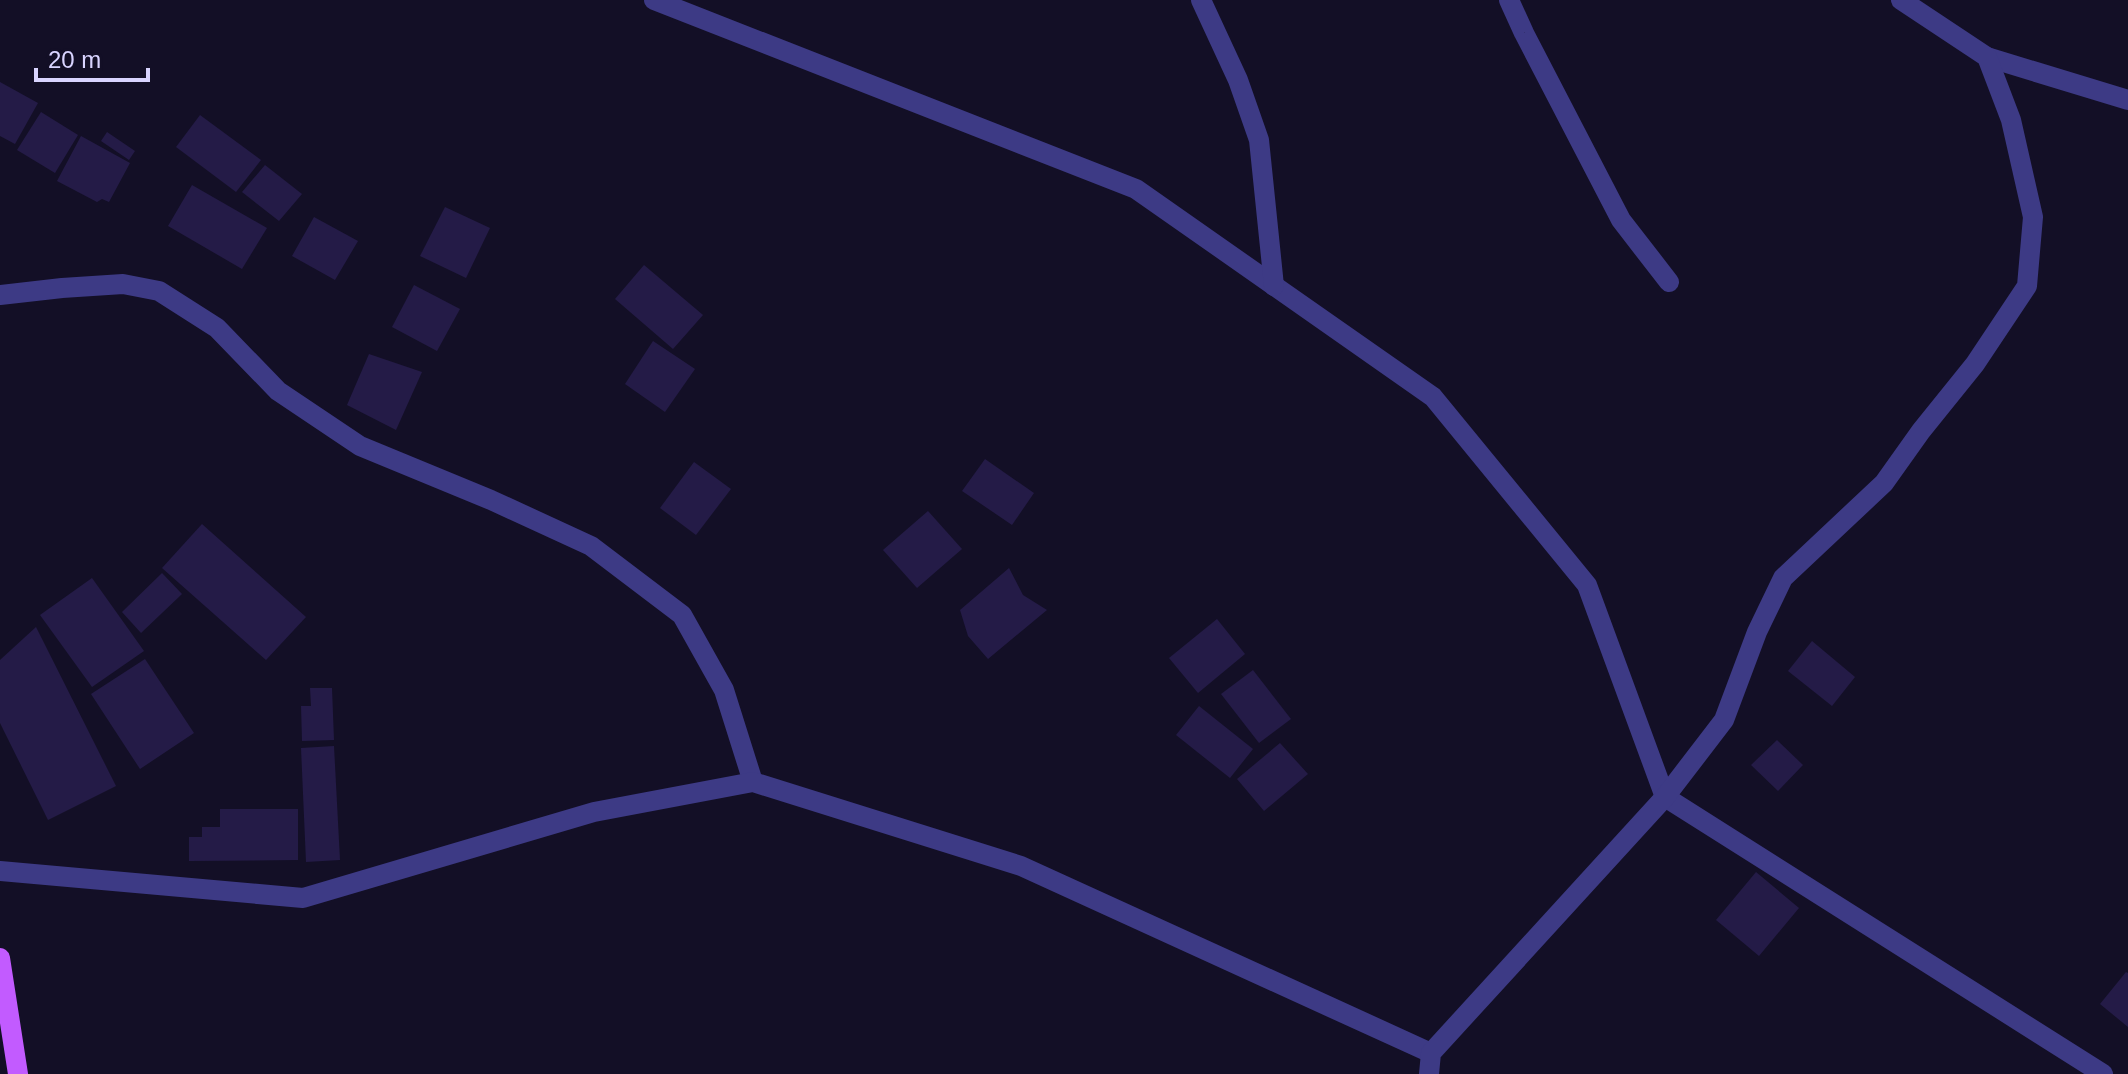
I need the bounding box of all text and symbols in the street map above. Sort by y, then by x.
scale bar [36,32,148,82]
text: 20 m [48,46,101,73]

